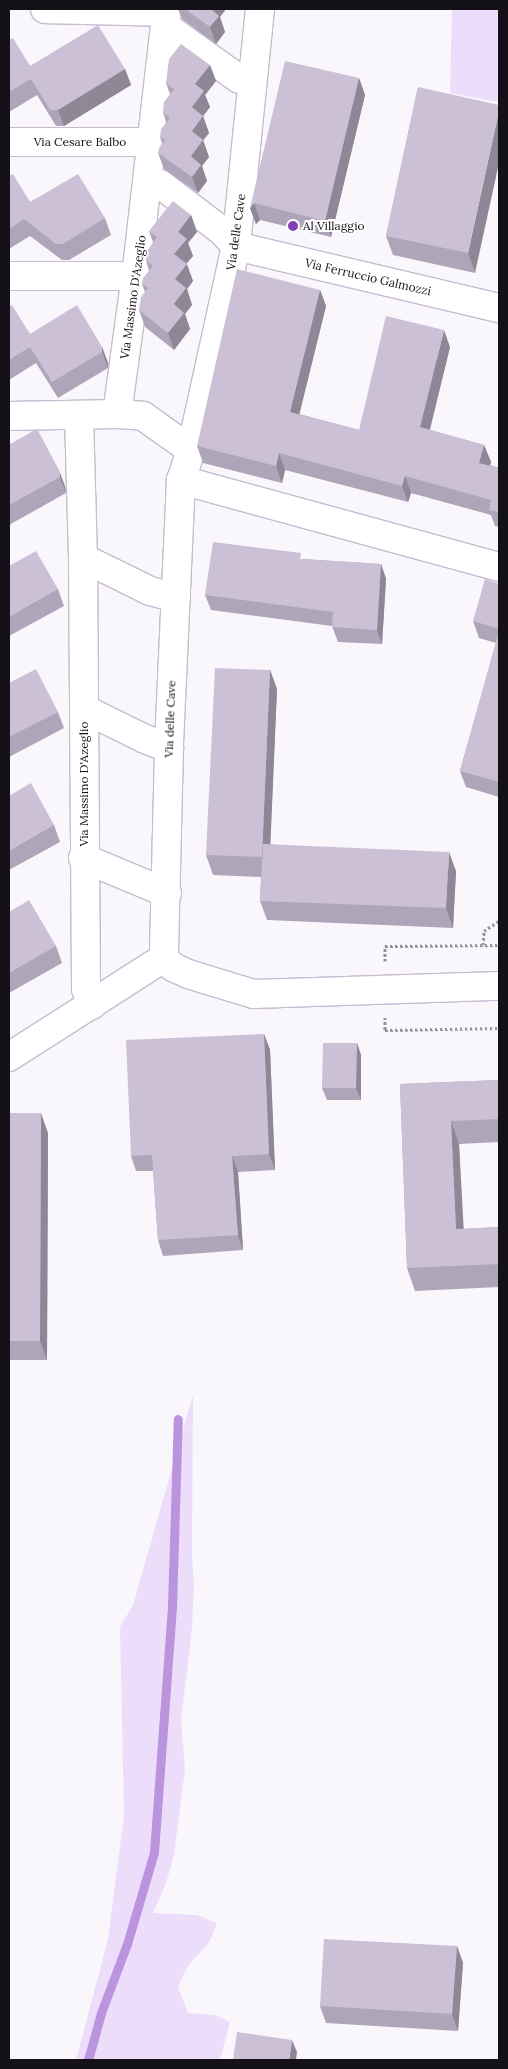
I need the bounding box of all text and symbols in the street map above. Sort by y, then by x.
street label: Via Cesare Balbo [34,135,126,149]
street label: Via delle Cave [223,193,249,271]
place label: Al Villaggio [303,219,365,233]
marker: Al Villaggio [287,220,299,232]
street label: Via Massimo D'Azeglio [117,234,149,360]
street label: Via Ferruccio Galmozzi [304,255,432,299]
street label: Via delle Cave [161,680,179,758]
street label: Via Massimo D'Azeglio [77,722,91,846]

